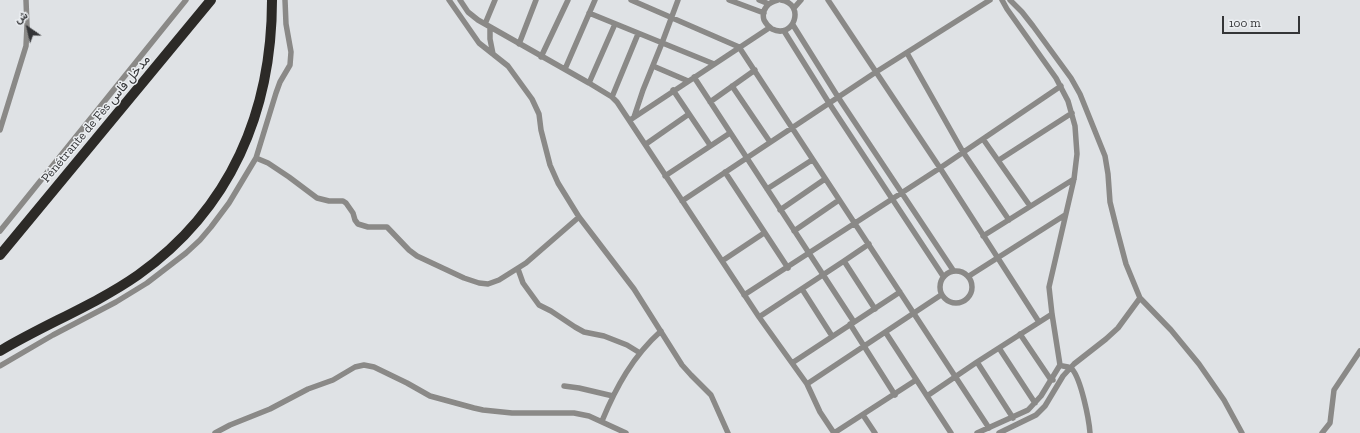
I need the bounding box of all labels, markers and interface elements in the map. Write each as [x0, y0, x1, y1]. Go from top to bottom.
north arrow [8, 8, 48, 48]
scale bar [1224, 8, 1302, 34]
text: ش [12, 9, 30, 27]
text: 100 m [1229, 16, 1261, 30]
street label: Pénétrante de Fès مدخل فاس [38, 52, 154, 186]

